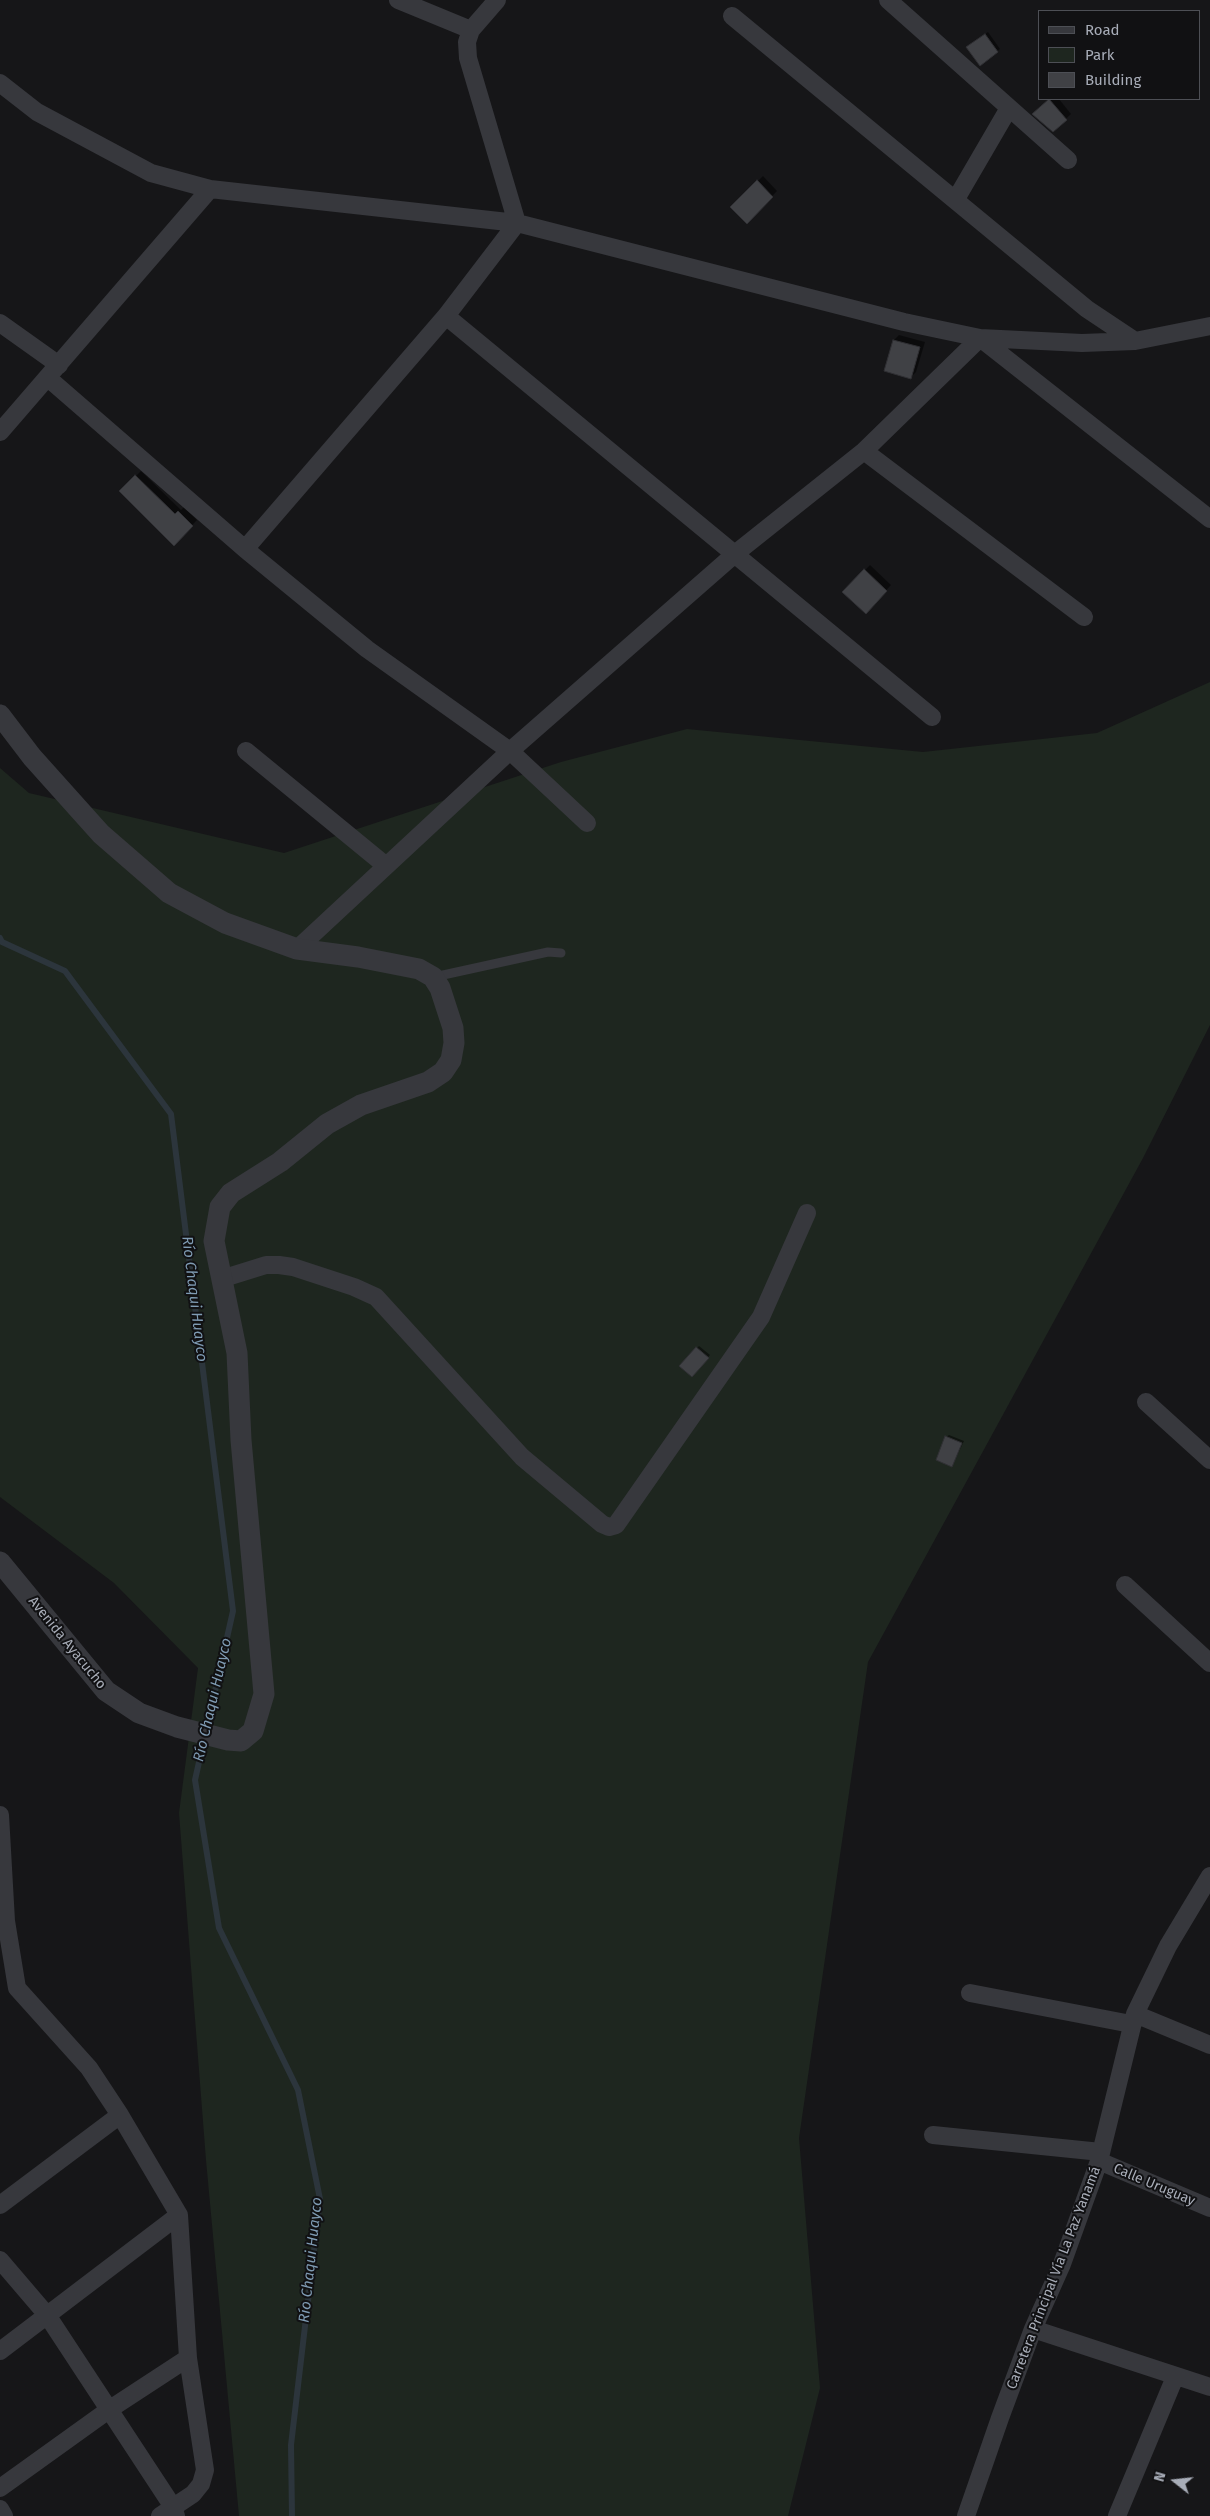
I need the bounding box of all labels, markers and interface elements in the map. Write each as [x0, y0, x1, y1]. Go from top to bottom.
legend [1038, 10, 1200, 100]
text: Road [1085, 21, 1120, 39]
text: Park [1085, 46, 1115, 64]
text: Building [1085, 71, 1141, 89]
water label: Río Chaqui Huayco [177, 1235, 211, 1363]
street label: Avenida Ayacucho [24, 1593, 110, 1693]
water label: Río Chaqui Huayco [190, 1636, 236, 1764]
street label: Calle Uruguay [1111, 2160, 1197, 2210]
street label: Carretera Principal Vía La Paz Yanamá [1004, 2164, 1104, 2392]
water label: Río Chaqui Huayco [295, 2196, 327, 2324]
north arrow [1150, 2456, 1200, 2506]
text: N [1151, 2470, 1170, 2484]

